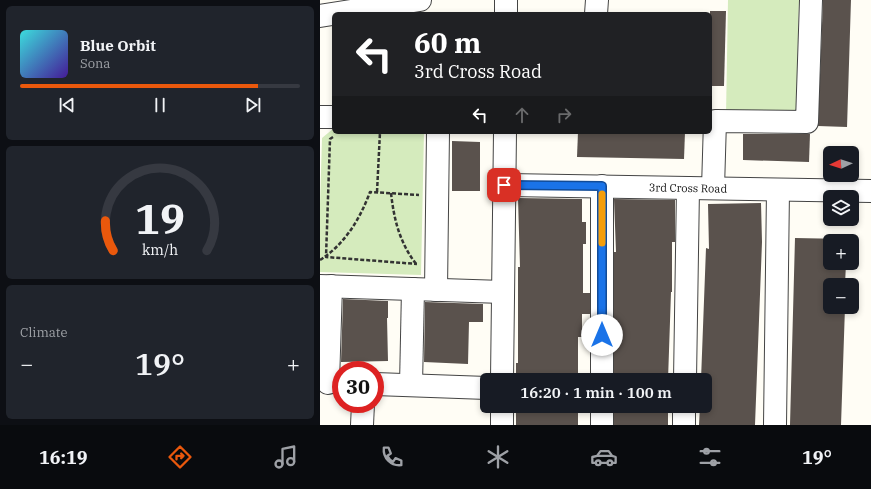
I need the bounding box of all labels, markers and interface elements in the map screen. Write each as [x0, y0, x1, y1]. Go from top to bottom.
text: 60 m [414, 24, 481, 61]
icon: left [348, 28, 400, 80]
text: Blue Orbit [80, 36, 156, 55]
text: Sona [80, 55, 110, 72]
text: 3rd Cross Road [414, 60, 542, 83]
icon: previous [56, 94, 78, 116]
icon: pause [149, 94, 171, 116]
icon: next [242, 94, 264, 116]
icon: left [469, 104, 491, 126]
icon: ahead [511, 104, 533, 126]
icon: right [553, 104, 575, 126]
north arrow [823, 146, 859, 182]
map controls [823, 146, 859, 314]
pin [487, 168, 521, 202]
icon: arrive [493, 174, 515, 196]
street label: 3rd Cross Road [649, 180, 728, 196]
text: 19 [135, 190, 185, 244]
button: layers [823, 190, 859, 226]
button: + [823, 234, 859, 270]
text: km/h [142, 239, 178, 258]
button: − [823, 278, 859, 314]
position arrow [581, 314, 623, 356]
text: Climate [20, 324, 67, 341]
text: 19° [135, 344, 185, 383]
text: − [20, 349, 33, 378]
text: + [287, 349, 300, 378]
speed limit sign: 30 [332, 361, 384, 413]
text: 16:20 · 1 min · 100 m [520, 383, 672, 402]
icon: directions [166, 443, 194, 471]
icon: music [272, 443, 300, 471]
icon: phone [378, 443, 406, 471]
icon: climate [484, 443, 512, 471]
icon: car [590, 443, 618, 471]
icon: filters [696, 443, 724, 471]
text: 16:19 [39, 446, 88, 469]
text: 19° [802, 446, 832, 469]

